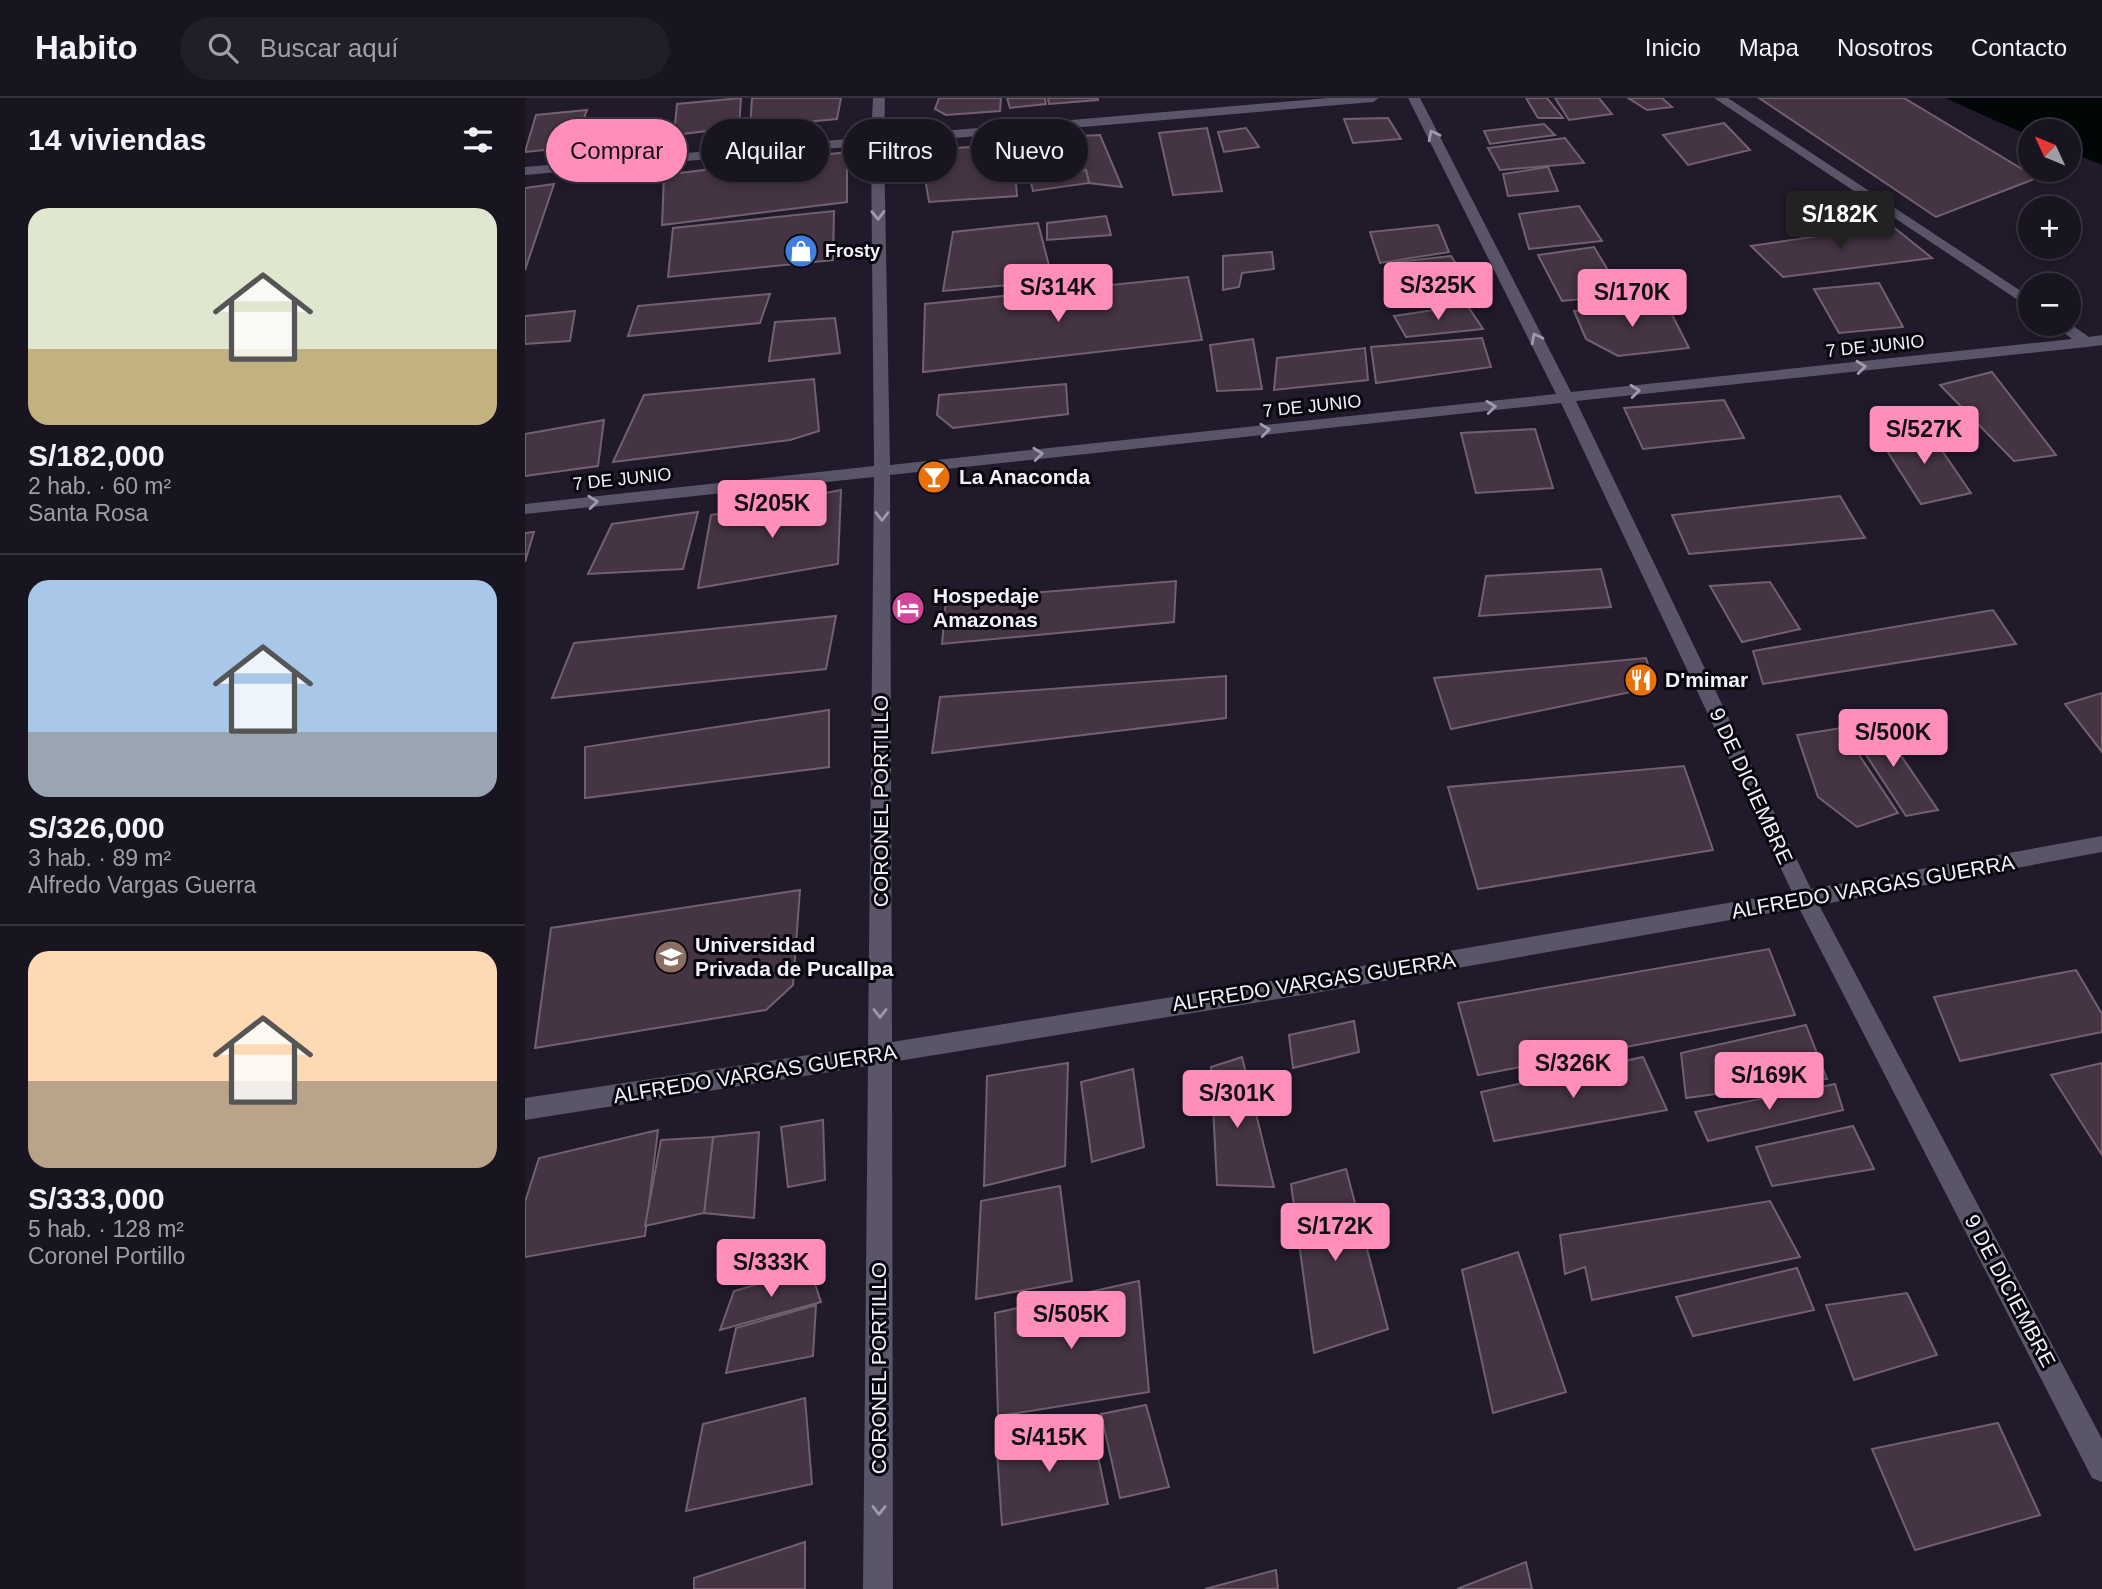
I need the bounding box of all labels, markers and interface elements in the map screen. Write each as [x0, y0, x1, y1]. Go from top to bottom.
search box [180, 17, 670, 80]
text: Habito [35, 29, 138, 66]
icon: search [204, 29, 242, 67]
text: Buscar aquí [260, 33, 398, 63]
text: Inicio [1645, 34, 1701, 61]
text: Mapa [1739, 34, 1799, 61]
text: Nosotros [1837, 34, 1933, 61]
text: Contacto [1971, 34, 2067, 61]
chip: Comprar [546, 119, 687, 182]
chip: Alquilar [701, 119, 829, 182]
chip: Filtros [843, 119, 957, 182]
chip: Nuevo [971, 119, 1088, 182]
north arrow [2018, 119, 2081, 182]
map controls [2018, 119, 2081, 336]
icon: filters [459, 121, 497, 159]
text: 14 viviendas [28, 123, 206, 156]
one-way arrow [1427, 130, 1441, 142]
pin: S/182K [1783, 192, 1897, 251]
button: + [2018, 196, 2081, 259]
text: S/182K [1802, 201, 1878, 227]
one-way arrow [870, 210, 886, 221]
shop icon: Frosty [782, 232, 820, 270]
place label: Frosty [825, 241, 880, 261]
icon: home [200, 254, 326, 380]
pin: S/325K [1381, 262, 1495, 322]
pin: S/314K [1001, 264, 1115, 324]
pin: S/170K [1575, 270, 1689, 329]
text: S/325K [1400, 272, 1476, 298]
button: − [2018, 273, 2081, 336]
text: S/314K [1020, 274, 1096, 300]
text: S/170K [1594, 279, 1670, 305]
street label: 7 DE JUNIO [1825, 331, 1925, 361]
one-way arrow [1530, 333, 1544, 345]
one-way arrow [1855, 359, 1867, 374]
one-way arrow [1629, 384, 1641, 399]
street label: 7 DE JUNIO [1262, 391, 1362, 421]
one-way arrow [1485, 399, 1497, 414]
pin: S/527K [1867, 406, 1981, 466]
text: S/527K [1886, 416, 1962, 442]
one-way arrow [1259, 423, 1270, 438]
text: S/182,000 [28, 439, 165, 472]
one-way arrow [1033, 447, 1044, 462]
bar icon: La Anaconda [915, 458, 953, 496]
street label: 7 DE JUNIO [572, 464, 672, 494]
place label: La Anaconda [959, 465, 1090, 488]
text: 2 hab. · 60 m² [28, 473, 171, 499]
pin: S/205K [715, 480, 829, 540]
text: S/205K [734, 490, 810, 516]
one-way arrow [588, 495, 599, 510]
text: Santa Rosa [28, 500, 148, 526]
one-way arrow [874, 511, 890, 522]
place label: Hospedaje Amazonas [933, 584, 1039, 631]
hotel icon: Hospedaje Amazonas [889, 589, 927, 627]
icon: home [200, 626, 326, 752]
restaurant icon: D'mimar [1622, 661, 1660, 699]
place label: D'mimar [1665, 668, 1748, 691]
street label: CORONEL PORTILLO [869, 695, 892, 907]
street label: 9 DE DICIEMBRE [1705, 704, 1798, 867]
pin: S/500K [1836, 710, 1950, 769]
text: S/500K [1855, 719, 1931, 745]
text: S/326,000 [28, 811, 165, 844]
text: 3 hab. · 89 m² [28, 845, 171, 871]
street label: ALFREDO VARGAS GUERRA [1730, 850, 2016, 923]
text: Alfredo Vargas Guerra [28, 872, 256, 898]
place label: Universidad Privada de Pucallpa [695, 933, 894, 980]
school or university icon: Universidad Privada de Pucallpa [652, 938, 690, 976]
street label: ALFREDO VARGAS GUERRA [1171, 948, 1457, 1015]
icon: home [200, 997, 326, 1123]
one-way arrow [872, 1008, 888, 1019]
street label: ALFREDO VARGAS GUERRA [612, 1040, 898, 1107]
pin: S/326K [1516, 1040, 1630, 1100]
text: S/326K [1535, 1050, 1611, 1076]
pin: S/169K [1712, 1052, 1826, 1112]
text: S/169K [1731, 1062, 1807, 1088]
pin: S/301K [1180, 1070, 1294, 1130]
text: S/301K [1199, 1080, 1275, 1106]
text: S/333,000 [28, 1182, 165, 1215]
pin: S/172K [1278, 1204, 1392, 1263]
street label: 9 DE DICIEMBRE [1961, 1211, 2060, 1371]
text: S/172K [1297, 1213, 1373, 1239]
text: 5 hab. · 128 m² [28, 1216, 184, 1242]
pin: S/333K [714, 1240, 828, 1299]
text: Coronel Portillo [28, 1243, 185, 1269]
text: S/333K [733, 1249, 809, 1275]
street label: CORONEL PORTILLO [867, 1262, 890, 1474]
pin: S/505K [1014, 1292, 1128, 1351]
text: S/505K [1033, 1301, 1109, 1327]
pin: S/415K [992, 1414, 1106, 1474]
text: S/415K [1011, 1424, 1087, 1450]
one-way arrow [871, 1505, 887, 1516]

